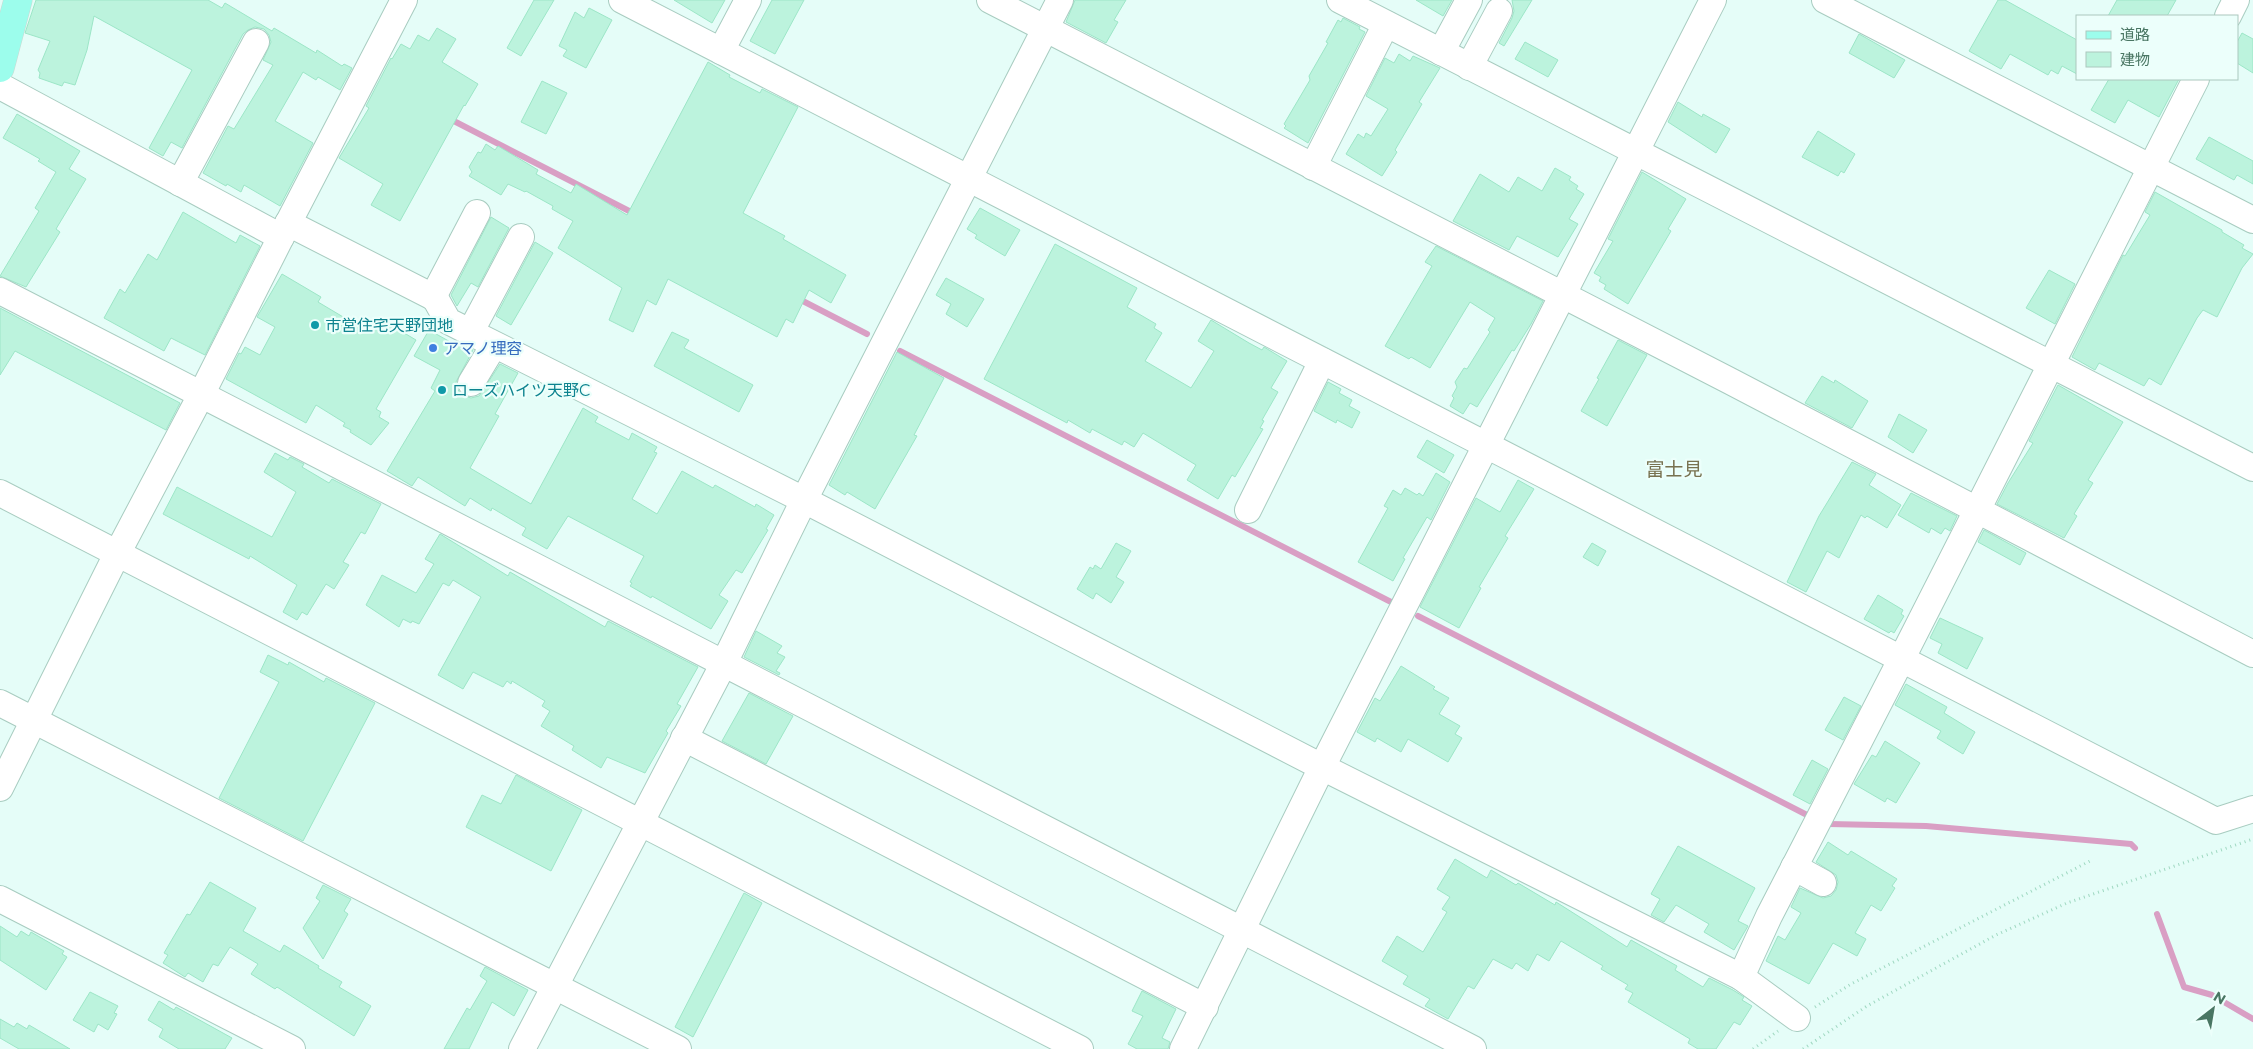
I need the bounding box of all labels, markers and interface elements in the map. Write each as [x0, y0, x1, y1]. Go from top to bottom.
legend [2076, 15, 2238, 80]
text: 道路 [2120, 25, 2150, 44]
text: 建物 [2120, 50, 2150, 69]
place label: 市営住宅天野団地 [325, 316, 453, 335]
marker: 市営住宅天野団地 [309, 319, 321, 331]
place label: アマノ理容 [443, 339, 523, 358]
marker: アマノ理容 [427, 342, 439, 354]
place label: ローズハイツ天野C [452, 381, 590, 400]
marker: ローズハイツ天野C [436, 384, 448, 396]
district label: 富士見 [1645, 458, 1703, 481]
north arrow [2188, 984, 2238, 1034]
text: N [2210, 987, 2229, 1008]

